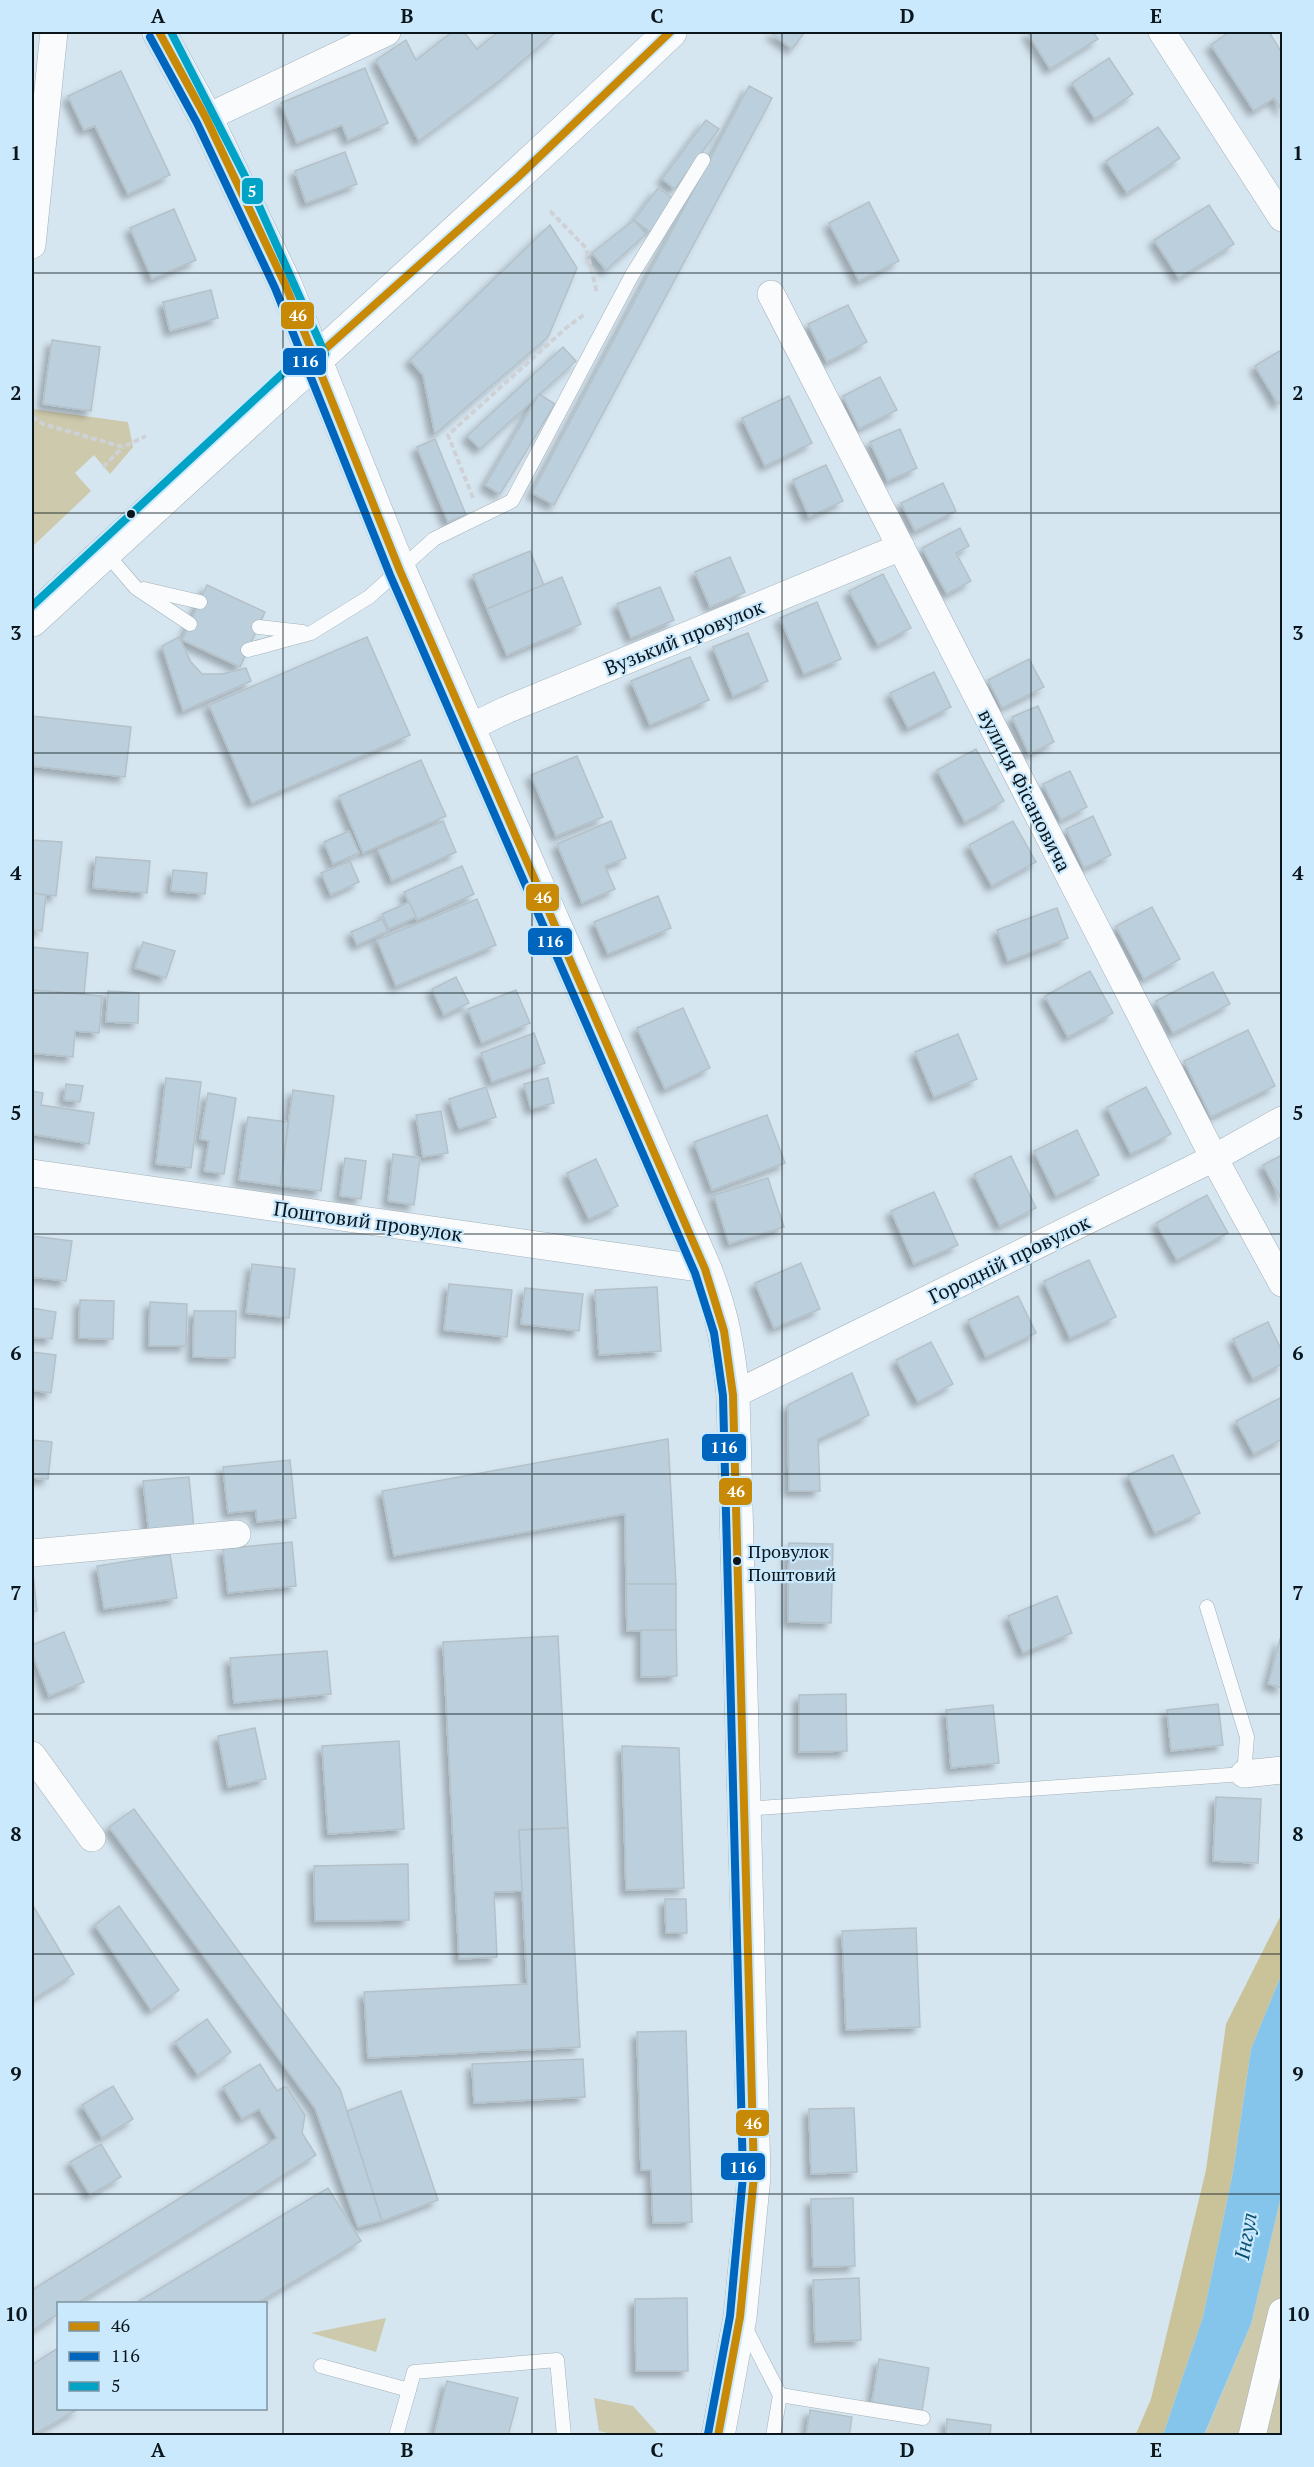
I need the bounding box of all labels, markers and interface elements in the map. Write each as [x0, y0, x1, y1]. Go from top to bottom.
text: A [151, 2, 166, 29]
text: B [401, 2, 414, 29]
text: C [650, 2, 664, 29]
text: D [900, 2, 914, 29]
text: E [1150, 2, 1162, 29]
text: 1 [10, 139, 22, 166]
text: 1 [1292, 139, 1304, 166]
line badge: 5 [241, 177, 264, 205]
text: 5 [247, 180, 257, 202]
line badge: 46 [280, 301, 315, 330]
text: 46 [289, 304, 307, 326]
line badge: 116 [282, 347, 327, 376]
text: 116 [291, 350, 319, 372]
text: 2 [10, 379, 22, 406]
text: 2 [1292, 379, 1304, 406]
unlabelled marker [125, 508, 137, 520]
street label: Вузький провулок [600, 593, 768, 681]
text: 3 [10, 619, 22, 646]
text: 3 [1292, 619, 1304, 646]
street label: вулиця Фісановича [972, 704, 1078, 876]
text: 4 [10, 859, 22, 886]
text: 4 [1292, 859, 1304, 886]
line badge: 46 [525, 883, 560, 912]
text: 46 [534, 886, 552, 908]
line badge: 116 [527, 927, 573, 956]
text: 116 [536, 930, 564, 952]
text: 5 [10, 1099, 22, 1126]
text: 5 [1292, 1099, 1304, 1126]
street label: Поштовий провулок [272, 1194, 464, 1248]
street label: Городній провулок [924, 1208, 1094, 1310]
text: 6 [10, 1339, 22, 1366]
text: 6 [1292, 1339, 1304, 1366]
line badge: 116 [701, 1433, 747, 1462]
text: 116 [710, 1436, 738, 1458]
line badge: 46 [718, 1477, 753, 1506]
text: 46 [727, 1480, 745, 1502]
place label: Провулок Поштовий [748, 1539, 836, 1586]
marker: Провулок Поштовий [731, 1555, 743, 1567]
text: 7 [10, 1579, 22, 1606]
text: 7 [1292, 1579, 1304, 1606]
text: 8 [10, 1820, 22, 1847]
text: 8 [1292, 1820, 1304, 1847]
text: 9 [10, 2060, 22, 2087]
text: 9 [1292, 2060, 1304, 2087]
line badge: 46 [735, 2109, 770, 2137]
text: 46 [744, 2112, 762, 2134]
line badge: 116 [720, 2152, 766, 2181]
text: 116 [729, 2156, 757, 2178]
water label: Інгул [1227, 2210, 1263, 2263]
text: 10 [5, 2300, 27, 2327]
text: 10 [1287, 2300, 1309, 2327]
legend [57, 2302, 267, 2410]
text: 46 [111, 2313, 131, 2337]
text: 116 [111, 2343, 140, 2367]
text: 5 [111, 2373, 121, 2397]
text: A [151, 2436, 166, 2463]
text: B [401, 2436, 414, 2463]
text: C [650, 2436, 664, 2463]
text: D [900, 2436, 914, 2463]
text: E [1150, 2436, 1162, 2463]

